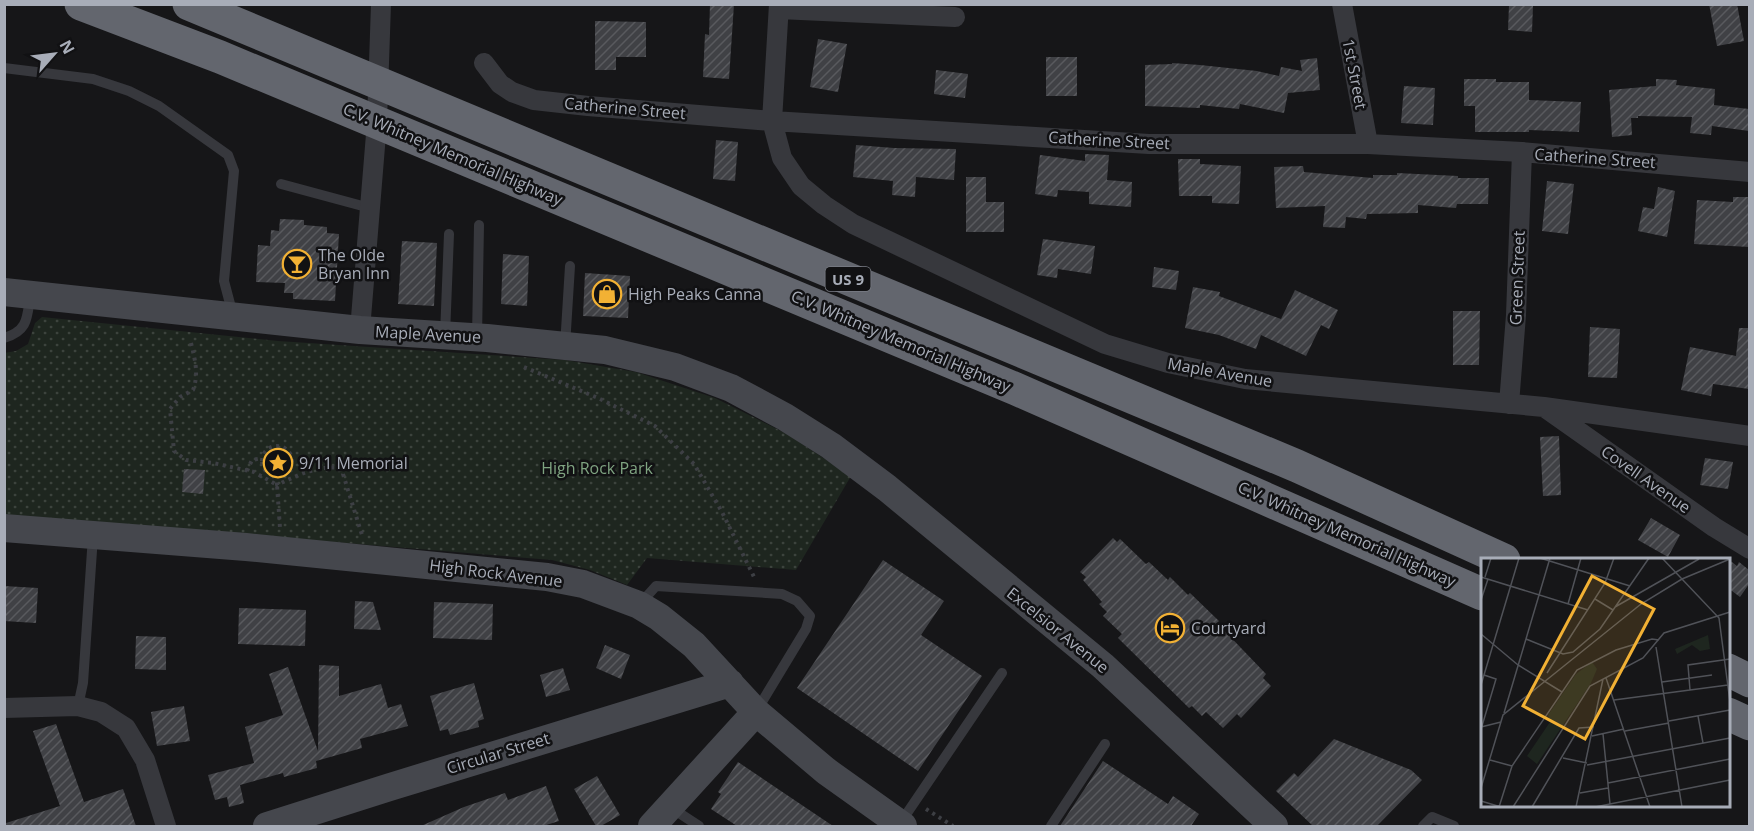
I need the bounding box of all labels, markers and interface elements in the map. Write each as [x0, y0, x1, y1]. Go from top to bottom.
north arrow [24, 24, 84, 84]
text: N [54, 36, 80, 58]
street label: 1st Street [1337, 37, 1373, 111]
street label: Catherine Street [563, 92, 687, 124]
street label: C.V. Whitney Memorial Highway [340, 98, 567, 211]
street label: Catherine Street [1048, 126, 1171, 154]
street label: Catherine Street [1534, 143, 1657, 173]
street label: Green Street [1504, 230, 1530, 326]
place label: The Olde Bryan Inn [318, 244, 390, 284]
bar icon: The Olde Bryan Inn [281, 248, 313, 280]
road number: US 9 [826, 267, 870, 291]
shop icon: High Peaks Canna [591, 278, 623, 310]
place label: High Peaks Canna [628, 283, 762, 305]
street label: C.V. Whitney Memorial Highway [788, 285, 1015, 398]
street label: Maple Avenue [375, 320, 481, 348]
street label: Maple Avenue [1166, 352, 1274, 392]
street label: Covell Avenue [1597, 440, 1695, 518]
place icon: 9/11 Memorial [262, 447, 294, 479]
place label: 9/11 Memorial [299, 452, 408, 474]
park label: High Rock Park [541, 457, 653, 479]
street label: C.V. Whitney Memorial Highway [1234, 476, 1460, 593]
street label: High Rock Avenue [428, 554, 564, 592]
inset map [1481, 558, 1730, 807]
street label: Excelsior Avenue [1002, 582, 1114, 678]
hotel icon: Courtyard [1154, 612, 1186, 644]
place label: Courtyard [1191, 617, 1266, 639]
street label: Circular Street [444, 727, 552, 779]

